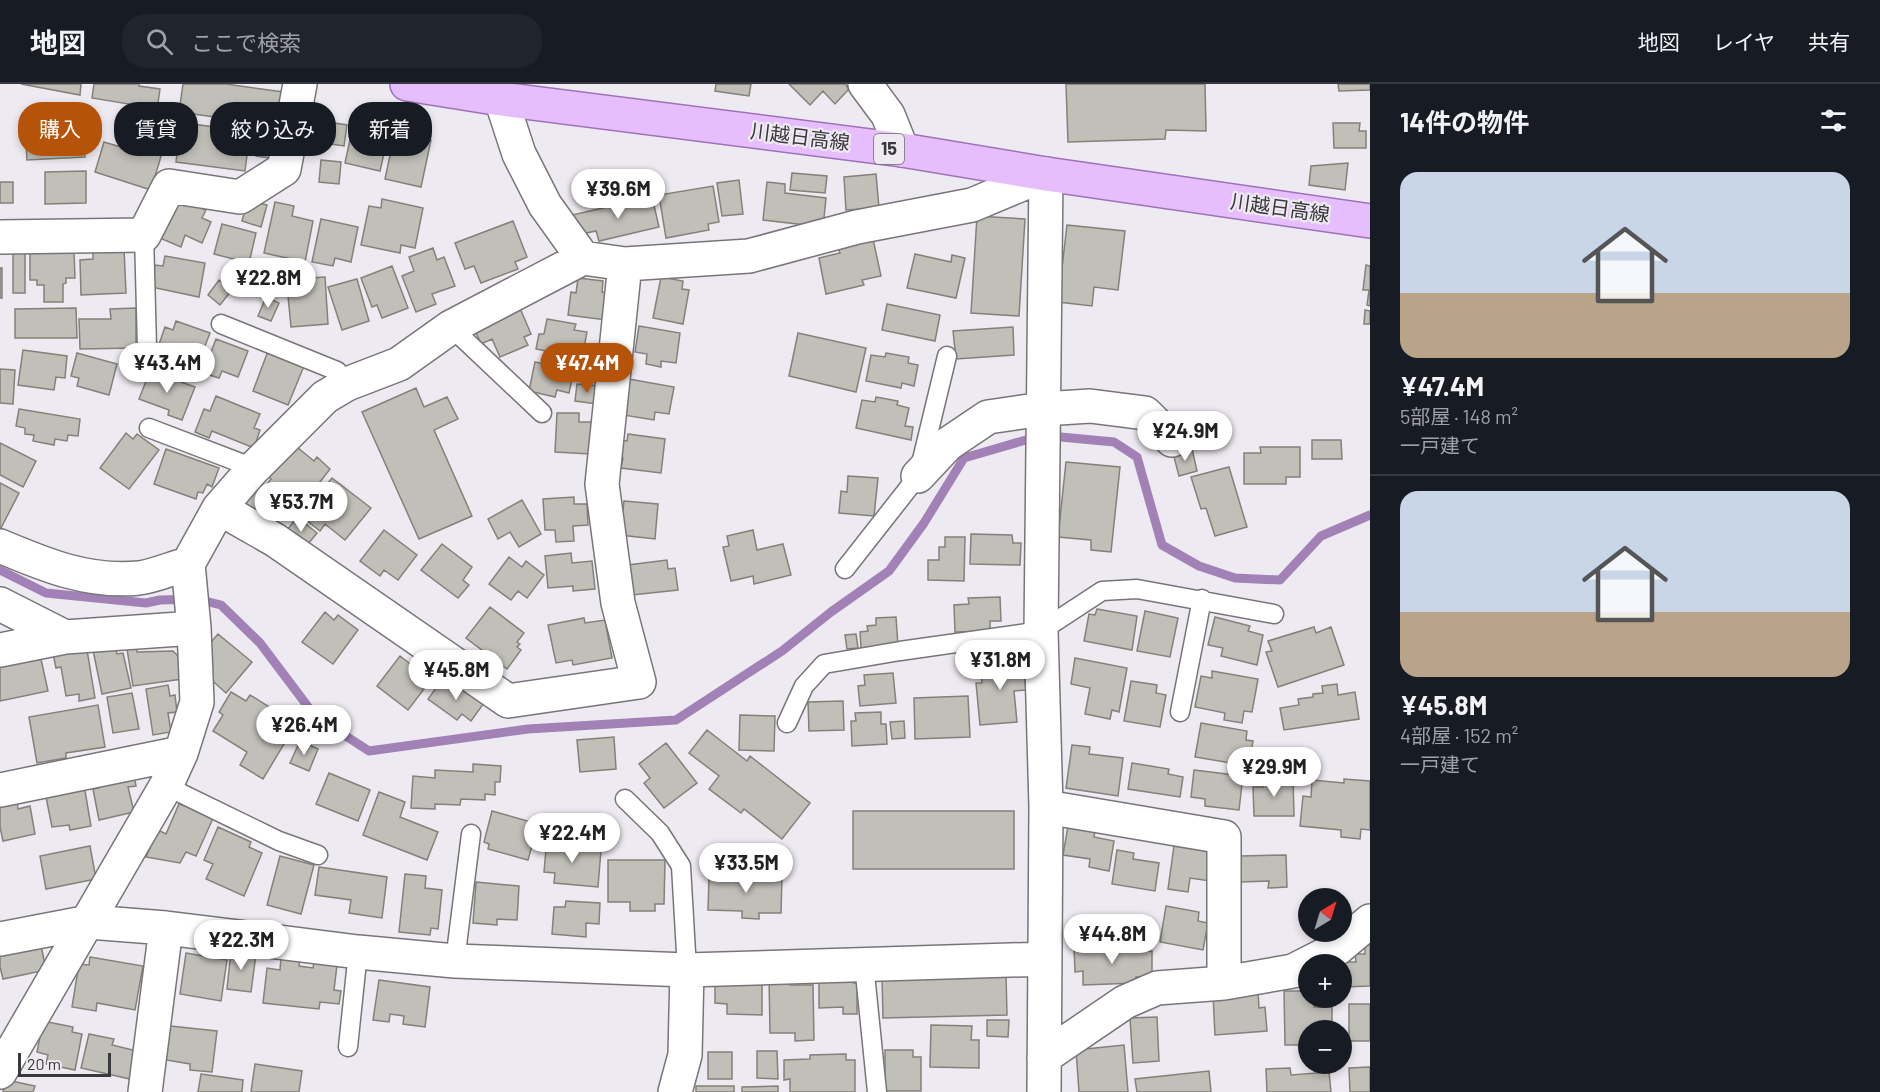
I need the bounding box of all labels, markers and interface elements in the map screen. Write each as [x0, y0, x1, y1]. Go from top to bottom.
search box [122, 14, 542, 68]
text: 地図 [30, 25, 86, 59]
icon: search [143, 25, 176, 58]
text: ここで検索 [191, 29, 301, 55]
text: 地図 [1638, 29, 1680, 54]
text: レイヤ [1713, 29, 1775, 54]
text: 共有 [1808, 29, 1850, 54]
chip: 購入 [18, 102, 102, 156]
chip: 賃貸 [114, 102, 198, 156]
chip: 絞り込み [210, 102, 336, 156]
chip: 新着 [348, 102, 432, 156]
icon: filters [1817, 104, 1850, 137]
text: 14件の物件 [1400, 106, 1529, 137]
street label: 川越日高線 [749, 118, 851, 154]
road number: 15 [874, 134, 904, 164]
pin: ¥39.6M [569, 169, 667, 220]
text: ¥39.6M [585, 176, 651, 200]
street label: 川越日高線 [1229, 188, 1331, 226]
icon: home [1571, 211, 1679, 319]
pin: ¥22.8M [219, 258, 317, 309]
text: ¥22.8M [235, 265, 301, 289]
pin: ¥43.4M [118, 343, 216, 394]
pin: ¥47.4M [538, 343, 636, 394]
text: ¥43.4M [133, 350, 201, 374]
text: ¥47.4M [555, 350, 619, 374]
text: ¥47.4M [1400, 370, 1484, 401]
text: 5部屋 · 148 m² [1400, 404, 1518, 428]
pin: ¥24.9M [1136, 411, 1234, 462]
text: ¥24.9M [1151, 418, 1219, 442]
text: 一戸建て [1400, 433, 1480, 457]
pin: ¥53.7M [252, 482, 350, 533]
text: ¥53.7M [269, 489, 333, 513]
icon: home [1571, 530, 1679, 638]
pin: ¥31.8M [951, 640, 1049, 691]
text: ¥31.8M [969, 647, 1031, 671]
pin: ¥45.8M [407, 650, 505, 701]
text: ¥45.8M [422, 657, 490, 681]
text: ¥45.8M [1400, 689, 1487, 720]
pin: ¥26.4M [255, 705, 353, 756]
text: ¥26.4M [270, 712, 338, 736]
text: 4部屋 · 152 m² [1400, 723, 1518, 747]
pin: ¥29.9M [1225, 747, 1323, 798]
text: 一戸建て [1400, 752, 1480, 776]
text: ¥29.9M [1241, 754, 1307, 778]
pin: ¥22.4M [523, 813, 621, 864]
text: ¥22.4M [538, 820, 606, 844]
pin: ¥33.5M [697, 843, 795, 894]
text: ¥33.5M [713, 850, 779, 874]
north arrow [1298, 888, 1352, 942]
map controls [1298, 888, 1352, 1074]
pin: ¥44.8M [1063, 914, 1161, 965]
pin: ¥22.3M [192, 920, 290, 971]
text: ¥44.8M [1078, 921, 1146, 945]
text: ¥22.3M [208, 927, 274, 951]
button: + [1298, 954, 1352, 1008]
button: − [1298, 1020, 1352, 1074]
scale bar [18, 1050, 111, 1078]
text: 20 m [27, 1054, 61, 1073]

